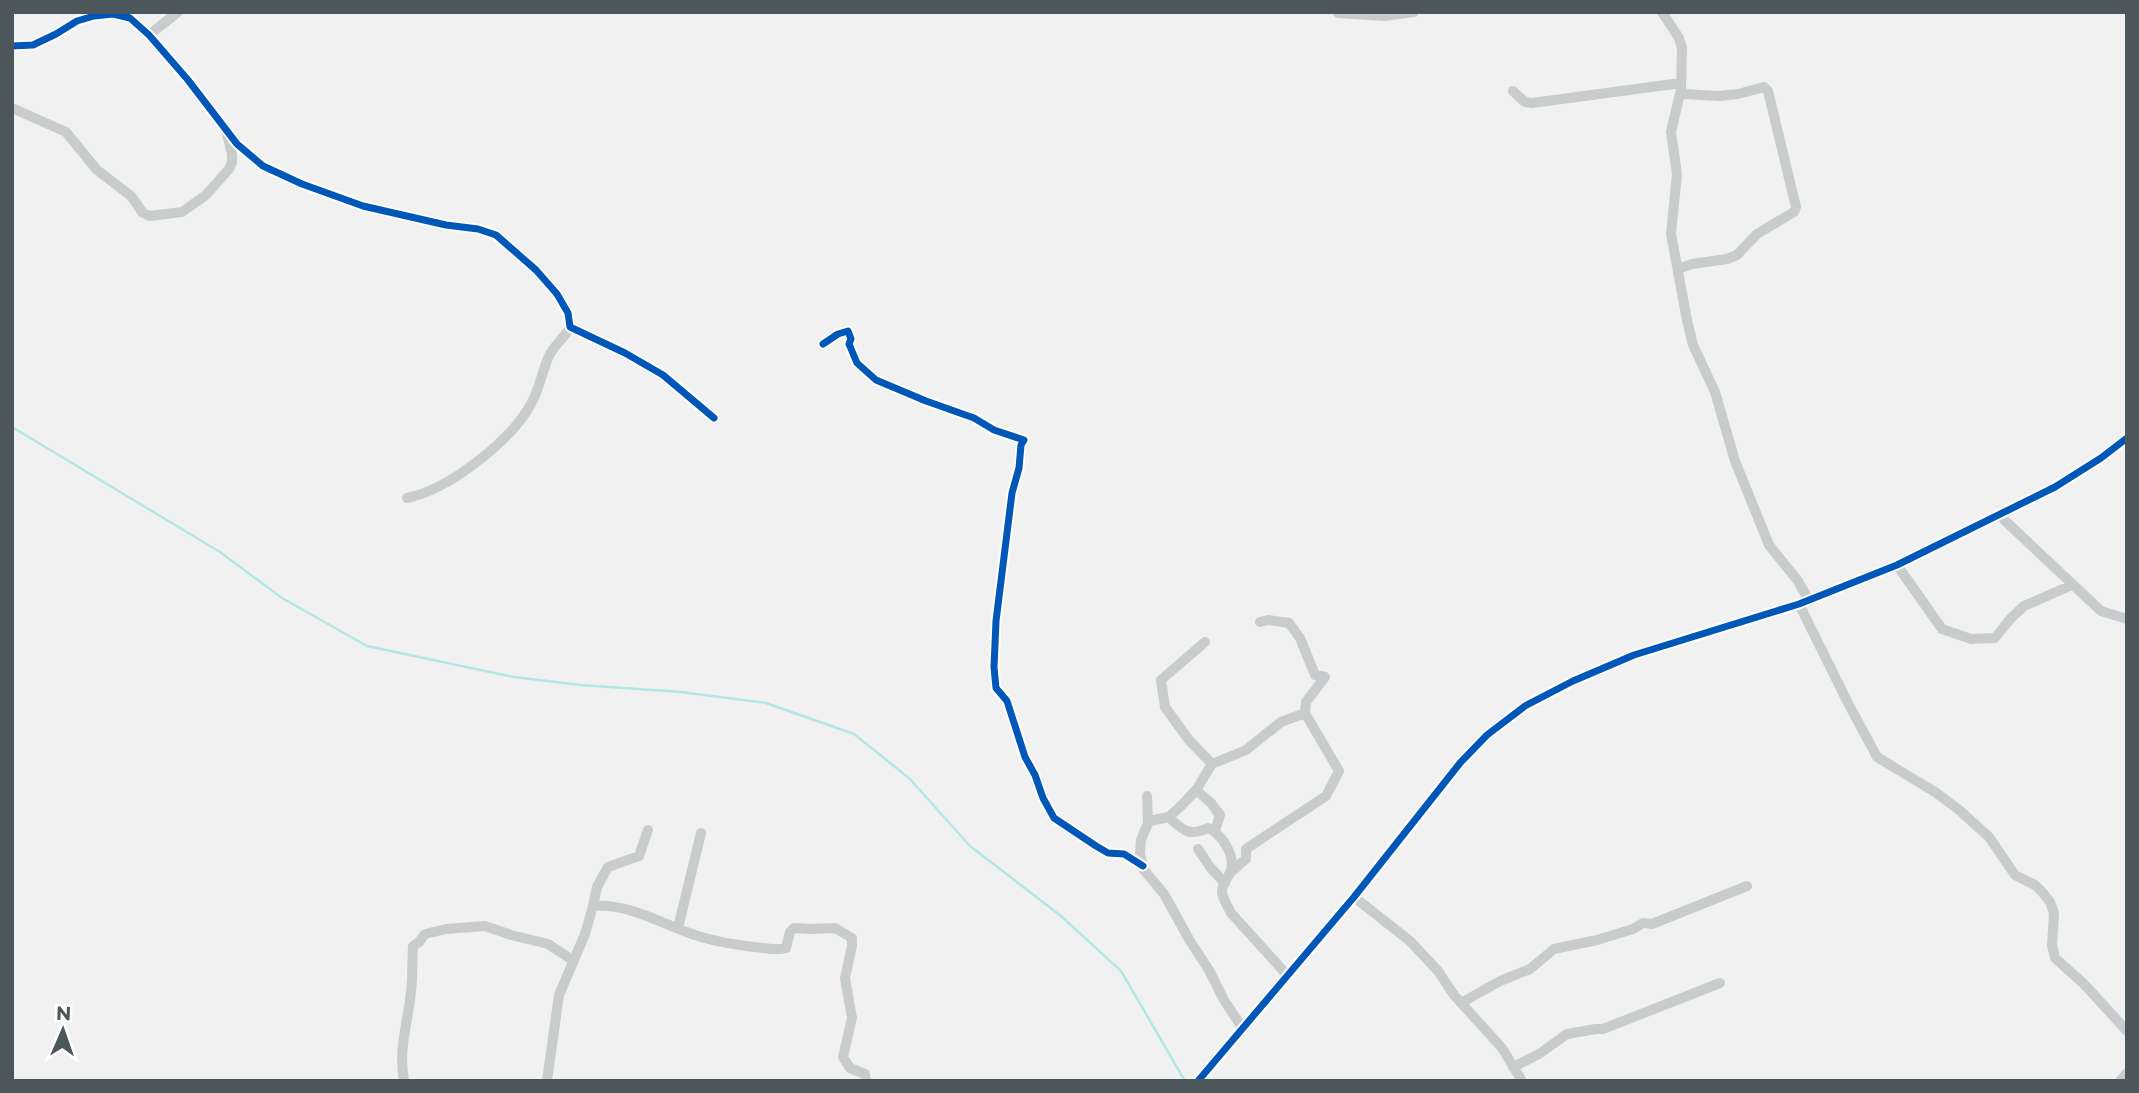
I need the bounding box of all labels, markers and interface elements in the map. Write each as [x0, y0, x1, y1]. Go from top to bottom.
north arrow [28, 995, 98, 1065]
text: N [55, 1002, 72, 1025]

